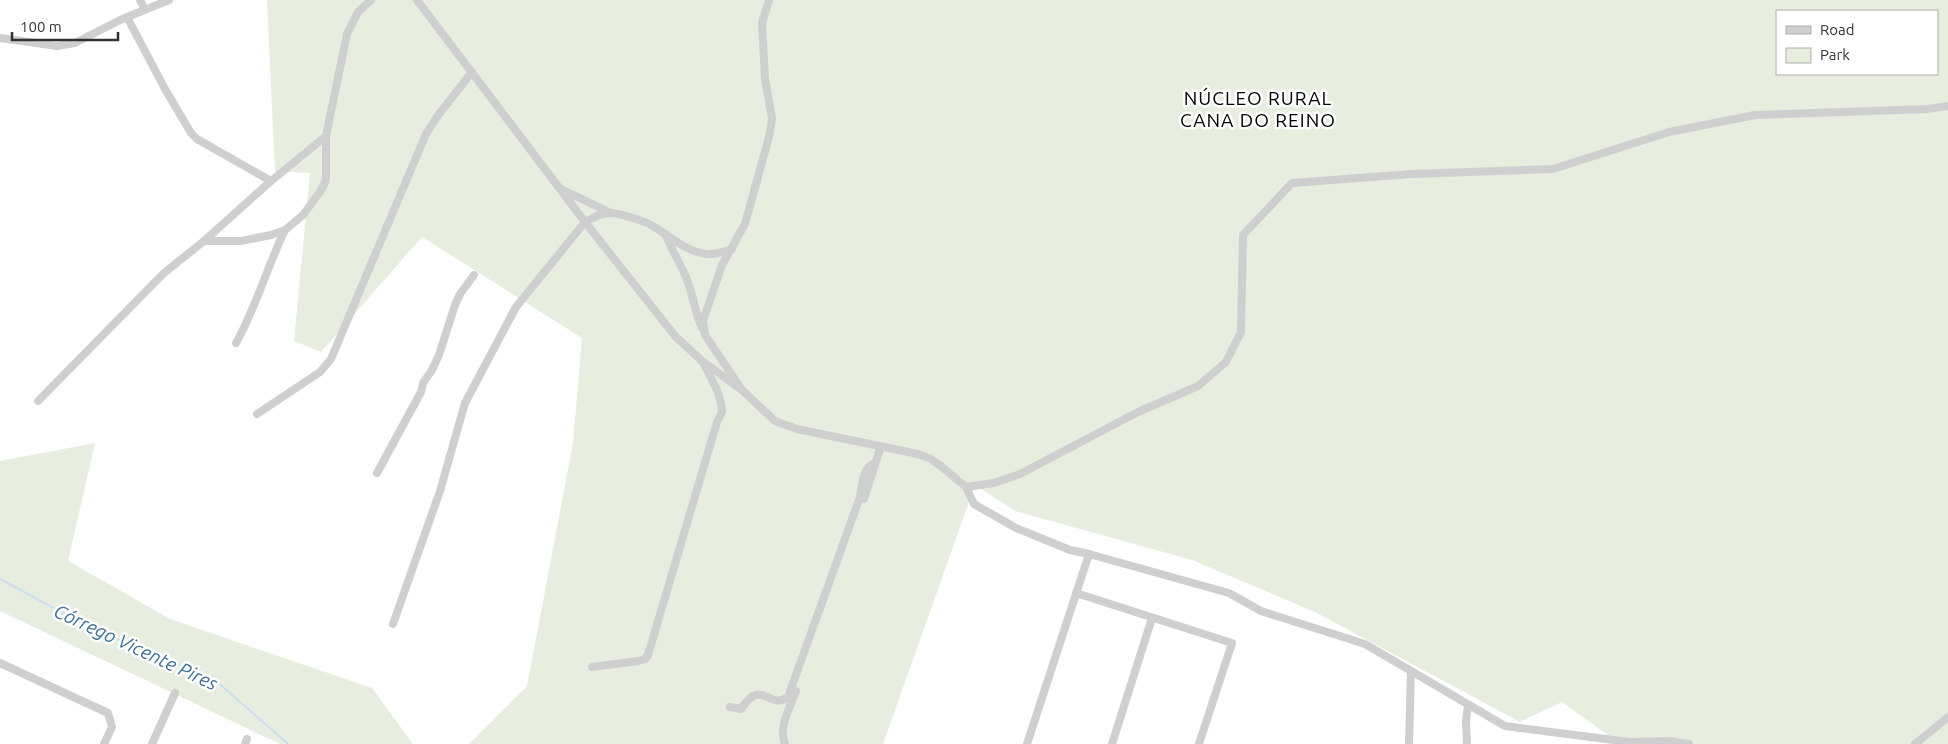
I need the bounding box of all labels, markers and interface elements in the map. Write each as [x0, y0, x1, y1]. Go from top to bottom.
scale bar [12, 10, 119, 42]
legend [1776, 10, 1938, 75]
text: 100 m [20, 18, 62, 35]
text: Road [1820, 21, 1855, 38]
text: Park [1820, 46, 1850, 63]
district label: NÚCLEO RURAL CANA DO REINO [1180, 87, 1336, 131]
water label: Córrego Vicente Pires [51, 599, 221, 695]

